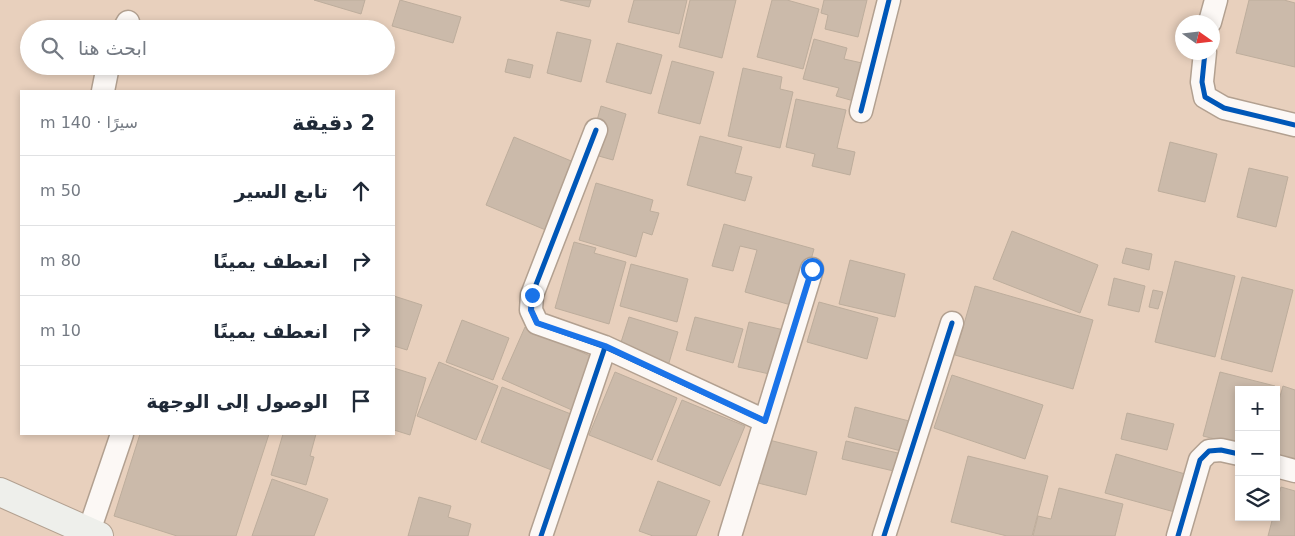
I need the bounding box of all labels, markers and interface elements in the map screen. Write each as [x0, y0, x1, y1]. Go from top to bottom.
north arrow [1175, 15, 1220, 60]
search box [20, 20, 395, 75]
icon: search [38, 34, 66, 62]
text: ابحث هنا [78, 37, 147, 59]
text: 2 دقيقة [292, 111, 375, 135]
text: سيرًا · 140 m [40, 113, 138, 132]
icon: ahead [347, 177, 375, 205]
text: تابع السير [234, 180, 328, 202]
text: 50 m [40, 181, 81, 200]
icon: right [347, 247, 375, 275]
text: انعطف يمينًا [213, 250, 328, 272]
text: 80 m [40, 251, 81, 270]
route start [801, 258, 824, 281]
route end [521, 284, 544, 307]
icon: right [347, 317, 375, 345]
text: انعطف يمينًا [213, 320, 328, 342]
text: 10 m [40, 321, 81, 340]
map controls [1235, 386, 1280, 521]
button: + [1235, 386, 1280, 431]
icon: arrive [347, 387, 375, 415]
text: الوصول إلى الوجهة [146, 390, 328, 412]
button: − [1235, 431, 1280, 476]
button: layers [1235, 476, 1280, 521]

